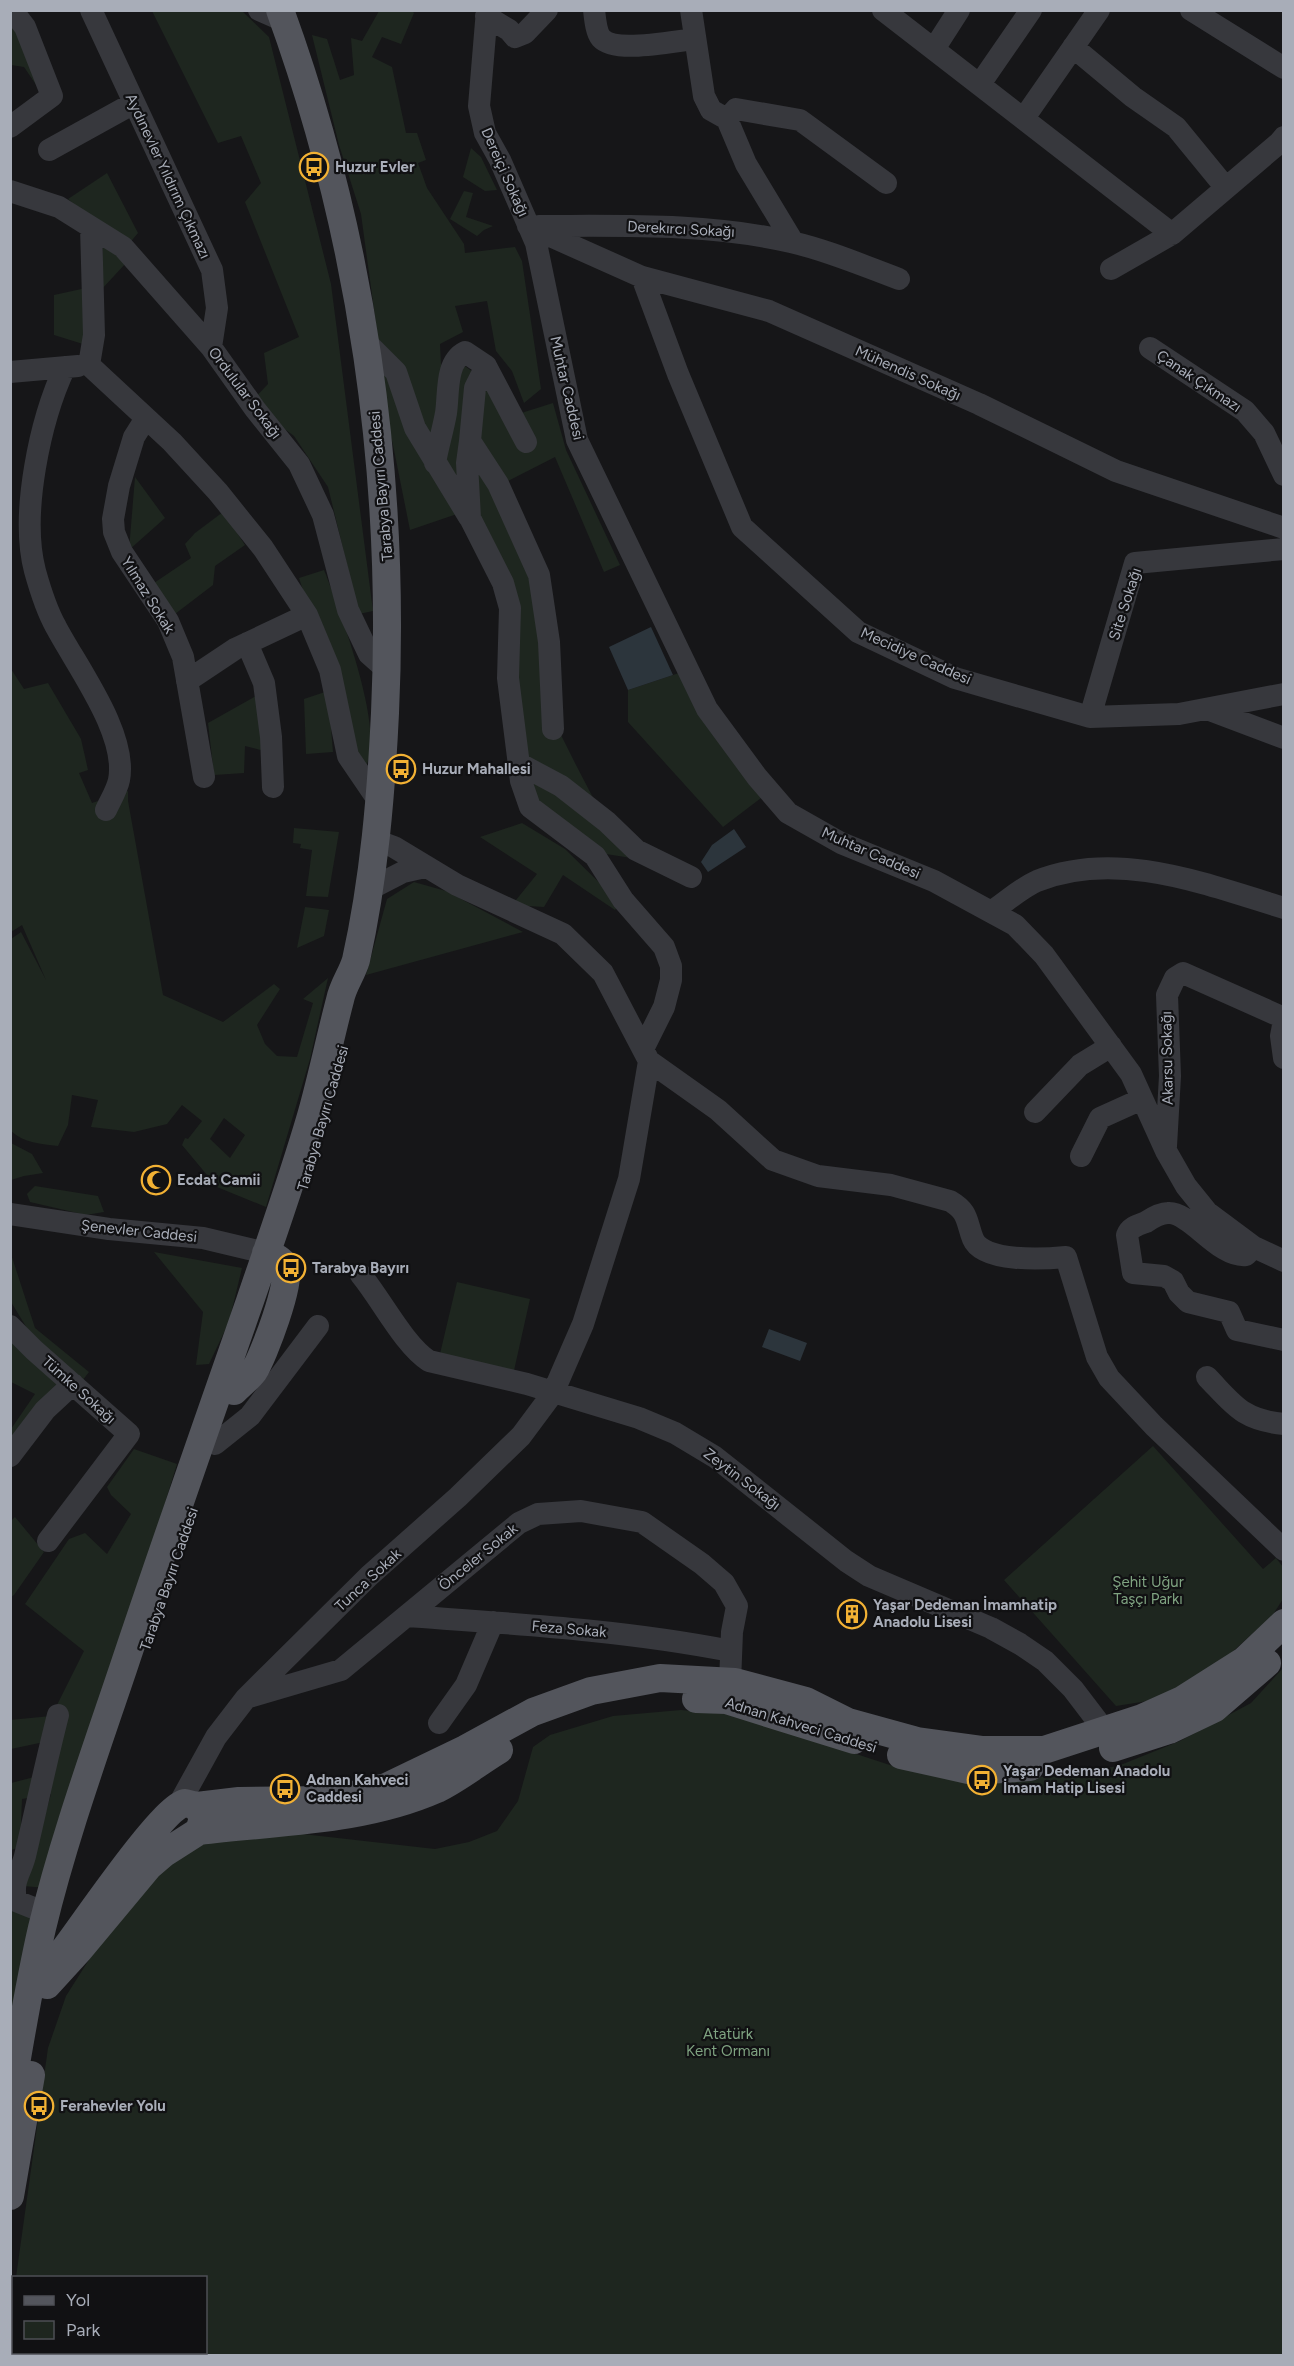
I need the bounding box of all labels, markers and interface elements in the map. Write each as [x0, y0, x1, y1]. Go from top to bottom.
street label: Aydınevler Yıldırım Çıkmazı [122, 90, 214, 262]
street label: Dereiçi Sokağı [477, 125, 533, 219]
bus stop icon: Huzur Evler [298, 151, 330, 183]
place label: Huzur Evler [335, 158, 415, 176]
street label: Derekırcı Sokağı [627, 217, 735, 241]
street label: Muhtar Caddesi [546, 334, 588, 442]
street label: Mühendis Sokağı [852, 342, 964, 404]
street label: Ordulular Sokağı [205, 344, 285, 442]
street label: Çanak Çıkmazı [1153, 346, 1245, 416]
street label: Tarabya Bayırı Caddesi [365, 410, 397, 562]
street label: Yılmaz Sokak [117, 553, 179, 637]
street label: Site Sokağı [1105, 565, 1145, 643]
street label: Mecidiye Caddesi [858, 624, 974, 688]
bus stop icon: Huzur Mahallesi [385, 753, 417, 785]
place label: Huzur Mahallesi [422, 760, 531, 778]
street label: Muhtar Caddesi [819, 823, 923, 883]
street label: Akarsu Sokağı [1157, 1011, 1177, 1105]
street label: Tarabya Bayırı Caddesi [294, 1043, 352, 1193]
mosque icon: Ecdat Camii [140, 1164, 172, 1196]
place label: Ecdat Camii [177, 1171, 260, 1189]
street label: Şenevler Caddesi [80, 1216, 198, 1246]
bus stop icon: Tarabya Bayırı [275, 1252, 307, 1284]
place label: Tarabya Bayırı [312, 1259, 409, 1277]
street label: Tümke Sokağı [39, 1352, 119, 1428]
street label: Zeytin Sokağı [700, 1444, 784, 1514]
street label: Tarabya Bayırı Caddesi [136, 1505, 202, 1653]
street label: Önceler Sokak [435, 1519, 522, 1594]
street label: Tunca Sokak [331, 1544, 405, 1615]
park label: Şehit Uğur Taşçı Parkı [1112, 1573, 1184, 1608]
place label: Yaşar Dedeman İmamhatip Anadolu Lisesi [873, 1595, 1057, 1631]
building icon: Yaşar Dedeman İmamhatip Anadolu Lisesi [836, 1598, 868, 1630]
street label: Feza Sokak [531, 1617, 608, 1641]
street label: Adnan Kahveci Caddesi [723, 1693, 879, 1757]
place label: Yaşar Dedeman Anadolu İmam Hatip Lisesi [1003, 1762, 1170, 1797]
bus stop icon: Yaşar Dedeman Anadolu İmam Hatip Lisesi [966, 1764, 998, 1796]
place label: Adnan Kahveci Caddesi [306, 1771, 409, 1806]
bus stop icon: Adnan Kahveci Caddesi [269, 1773, 301, 1805]
park label: Atatürk Kent Ormanı [686, 2025, 770, 2060]
bus stop icon: Ferahevler Yolu [23, 2090, 55, 2122]
place label: Ferahevler Yolu [60, 2097, 166, 2115]
legend [12, 2276, 207, 2354]
text: Yol [66, 2289, 90, 2311]
text: Park [66, 2319, 101, 2341]

